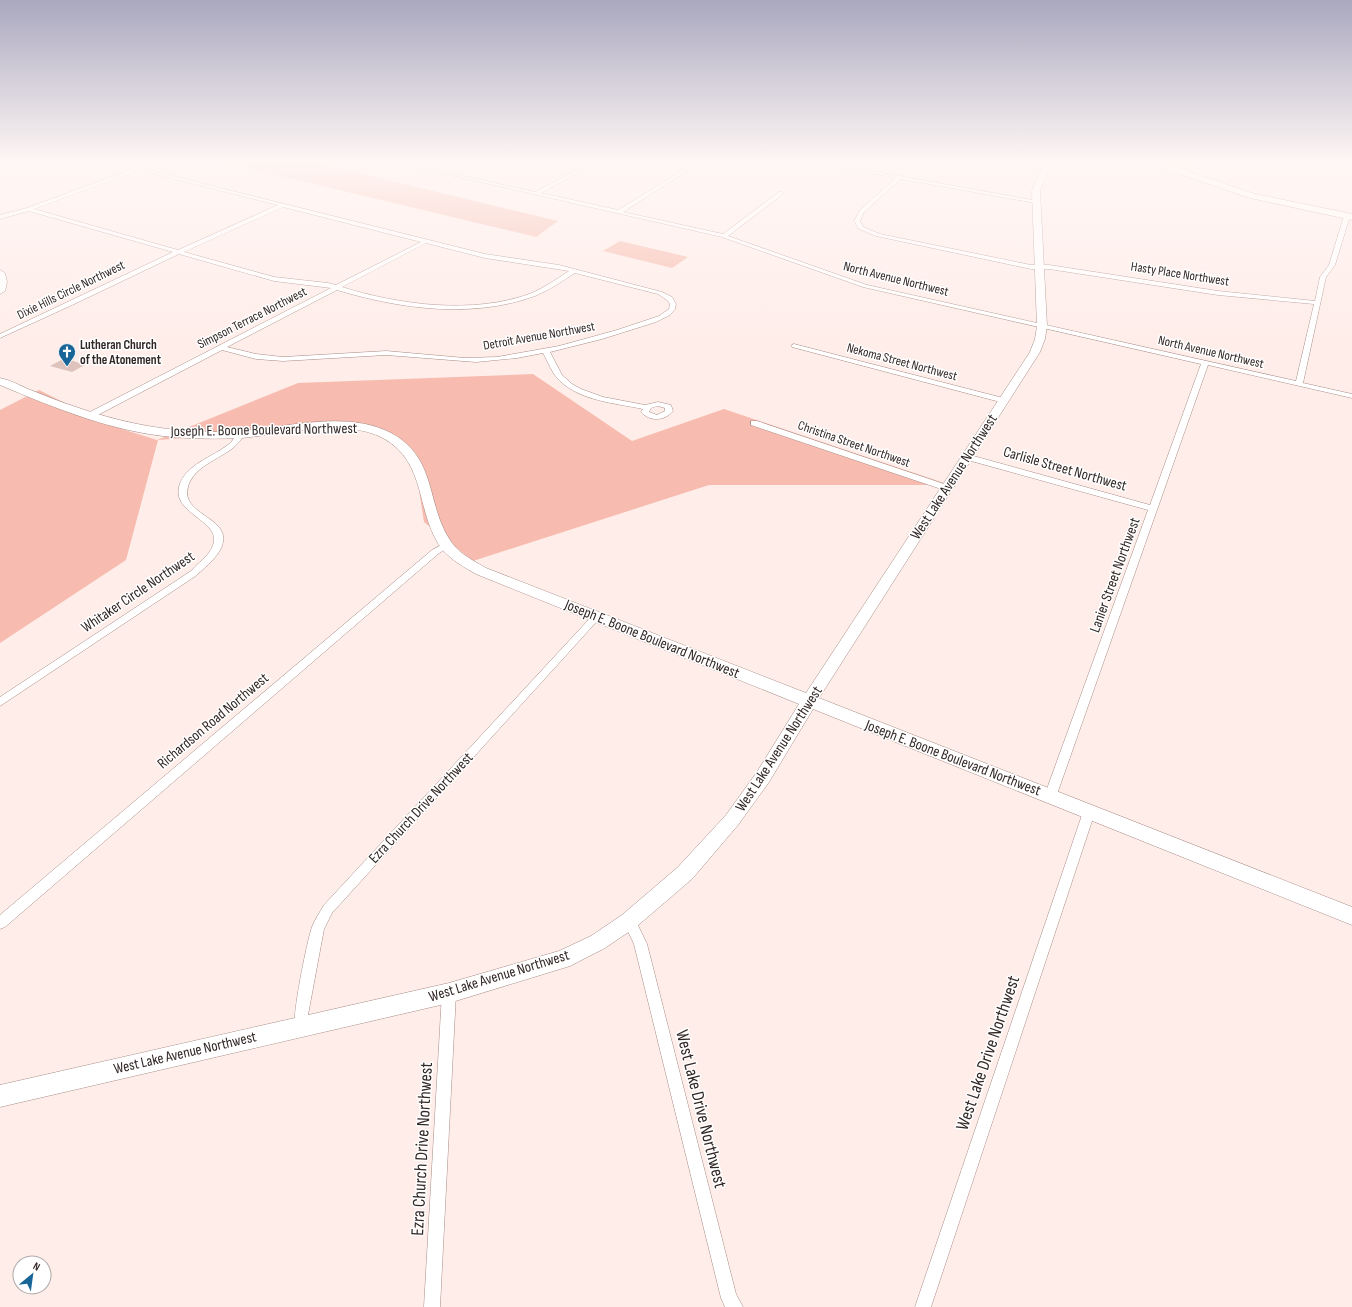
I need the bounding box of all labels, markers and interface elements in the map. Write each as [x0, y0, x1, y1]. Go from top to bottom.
street label: Dixie Hills Circle Northwest [15, 257, 127, 323]
street label: North Avenue Northwest [842, 258, 950, 300]
street label: Hasty Place Northwest [1130, 258, 1230, 290]
street label: Simpson Terrace Northwest [195, 284, 309, 352]
street label: Detroit Avenue Northwest [482, 318, 596, 354]
street label: North Avenue Northwest [1157, 332, 1265, 372]
place label: Lutheran Church of the Atonement [80, 337, 162, 368]
street label: Nekoma Street Northwest [845, 340, 959, 384]
church icon: Lutheran Church of the Atonement [57, 342, 77, 367]
street label: West Lake Avenue Northwest [906, 410, 1002, 543]
street label: Christina Street Northwest [796, 417, 912, 471]
street label: Joseph E. Boone Boulevard Northwest [169, 419, 358, 441]
street label: Carlisle Street Northwest [1001, 442, 1129, 496]
street label: Lanier Street Northwest [1085, 515, 1145, 635]
street label: Whitaker Circle Northwest [78, 547, 199, 637]
street label: Joseph E. Boone Boulevard Northwest [561, 595, 743, 683]
street label: Richardson Road Northwest [153, 669, 273, 773]
street label: West Lake Avenue Northwest [731, 682, 827, 815]
street label: Joseph E. Boone Boulevard Northwest [861, 715, 1044, 800]
street label: Ezra Church Drive Northwest [365, 748, 478, 867]
street label: West Lake Avenue Northwest [426, 945, 572, 1006]
street label: West Lake Drive Northwest [952, 972, 1025, 1133]
street label: West Lake Avenue Northwest [112, 1027, 259, 1079]
street label: West Lake Drive Northwest [671, 1028, 731, 1191]
street label: Ezra Church Drive Northwest [407, 1061, 437, 1236]
north arrow [12, 1255, 52, 1295]
text: N [31, 1260, 42, 1274]

